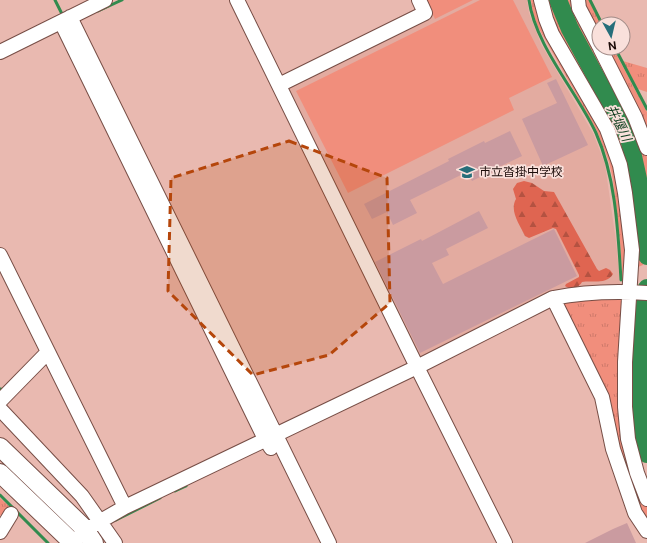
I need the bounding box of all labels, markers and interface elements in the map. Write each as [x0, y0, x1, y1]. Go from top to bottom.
north arrow [591, 16, 631, 56]
text: N [607, 39, 617, 52]
water label: 井堰川 [604, 102, 635, 146]
school or university icon: 市立沓掛中学校 [458, 163, 476, 181]
place label: 市立沓掛中学校 [479, 165, 563, 179]

